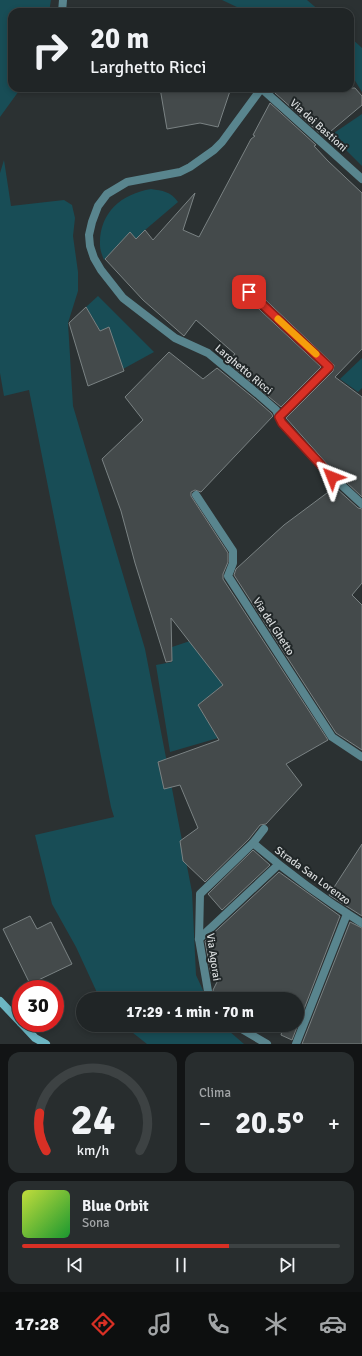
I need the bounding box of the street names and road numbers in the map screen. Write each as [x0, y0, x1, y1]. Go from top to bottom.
street label: Via dei Bastioni [287, 96, 350, 155]
street label: Larghetto Ricci [212, 342, 275, 397]
street label: Via del Ghetto [250, 595, 297, 658]
street label: Strada San Lorenzo [272, 844, 353, 907]
street label: Via Agorai [204, 932, 223, 982]

